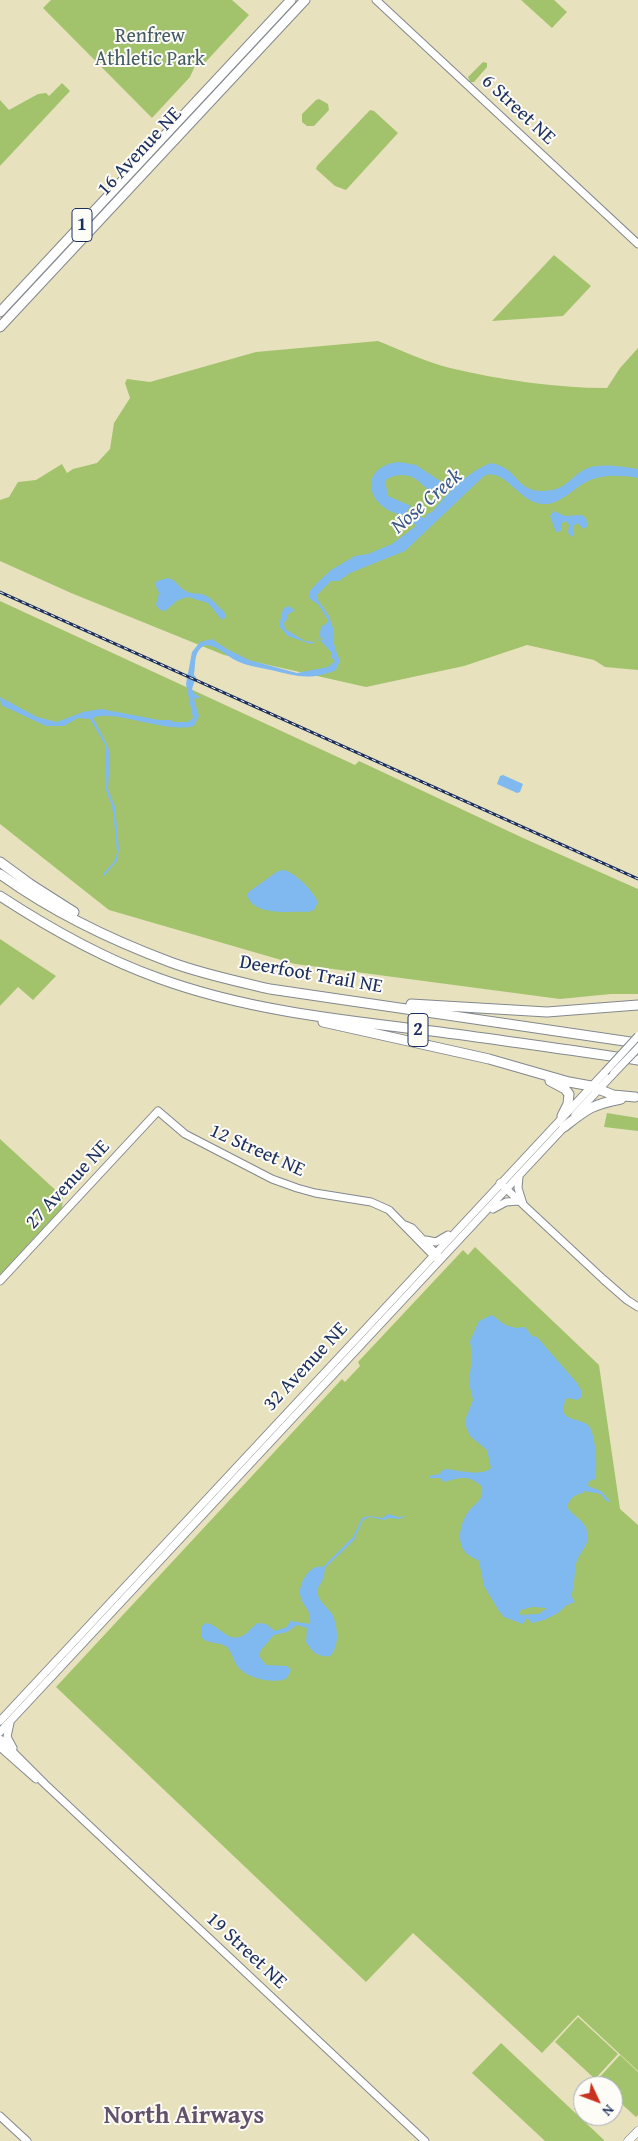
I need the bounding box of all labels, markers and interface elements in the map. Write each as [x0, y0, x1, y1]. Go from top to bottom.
park label: Renfrew Athletic Park [95, 25, 205, 72]
street label: 6 Street NE [476, 70, 560, 150]
street label: 16 Avenue NE [93, 103, 187, 201]
road number: 1 [72, 208, 92, 242]
water label: Nose Creek [386, 464, 468, 540]
street label: Deerfoot Trail NE [238, 951, 384, 999]
road number: 2 [408, 1014, 428, 1046]
street label: 12 Street NE [206, 1119, 308, 1183]
street label: 27 Avenue NE [21, 1136, 115, 1234]
street label: 32 Avenue NE [259, 1318, 353, 1416]
street label: 19 Street NE [201, 1907, 291, 1995]
north arrow [573, 2076, 623, 2126]
text: N [598, 2100, 619, 2121]
district label: North Airways [104, 2102, 264, 2132]

